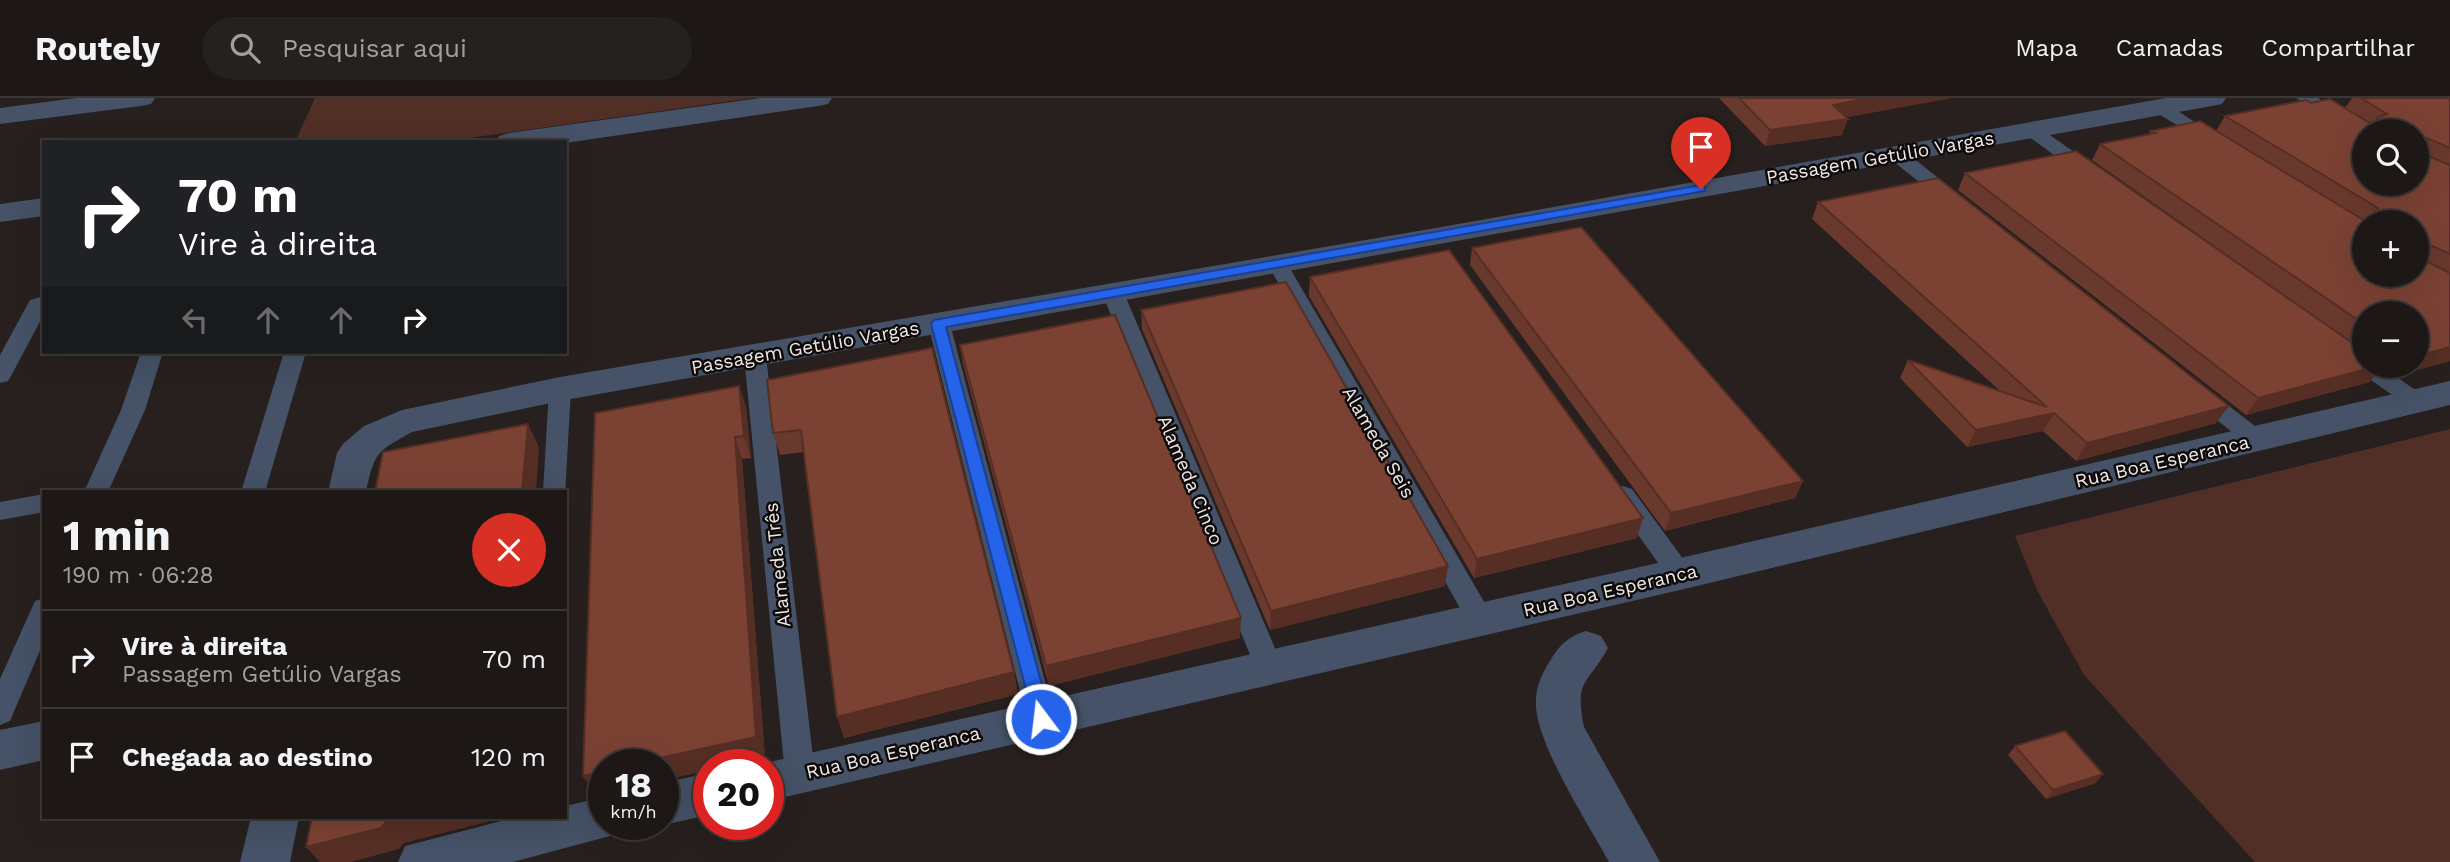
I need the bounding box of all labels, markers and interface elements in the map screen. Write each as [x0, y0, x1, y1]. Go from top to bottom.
search box [202, 17, 692, 80]
text: Routely [35, 29, 160, 68]
icon: search [226, 29, 264, 67]
text: Pesquisar aqui [282, 33, 467, 63]
text: Mapa [2015, 34, 2078, 62]
text: Camadas [2116, 34, 2224, 62]
text: Compartilhar [2262, 34, 2415, 62]
pin [1671, 117, 1731, 189]
map controls [2352, 119, 2429, 378]
button: search [2352, 119, 2429, 196]
street label: Passagem Getúlio Vargas [1764, 126, 1996, 189]
icon: arrive [1682, 128, 1720, 166]
text: 70 m [178, 166, 298, 224]
icon: right [63, 168, 154, 259]
button: + [2352, 210, 2429, 287]
text: Vire à direita [178, 225, 377, 263]
icon: left [176, 301, 214, 339]
icon: ahead [249, 301, 287, 339]
icon: ahead [322, 301, 360, 339]
icon: right [395, 301, 433, 339]
button: − [2352, 301, 2429, 378]
street label: Passagem Getúlio Vargas [689, 316, 921, 379]
street label: Alameda Seis [1337, 382, 1420, 502]
street label: Alameda Cinco [1153, 412, 1228, 549]
street label: Rua Boa Esperanca [2073, 430, 2252, 493]
street label: Alameda Três [760, 502, 795, 628]
text: 1 min [63, 511, 171, 560]
button: close [472, 513, 546, 587]
street label: Rua Boa Esperanca [1521, 559, 1700, 622]
text: 190 m · 06:28 [63, 562, 214, 589]
text: Vire à direita [122, 631, 287, 661]
icon: right [63, 640, 101, 678]
text: 70 m [482, 644, 546, 674]
text: Passagem Getúlio Vargas [122, 661, 402, 688]
position arrow [1004, 682, 1078, 756]
street label: Rua Boa Esperanca [804, 721, 983, 784]
icon: arrive [63, 738, 101, 776]
text: Chegada ao destino [122, 742, 373, 772]
text: 120 m [471, 742, 546, 772]
speed limit sign: 20 [693, 749, 784, 840]
text: 18 [615, 764, 652, 806]
text: km/h [610, 801, 657, 822]

